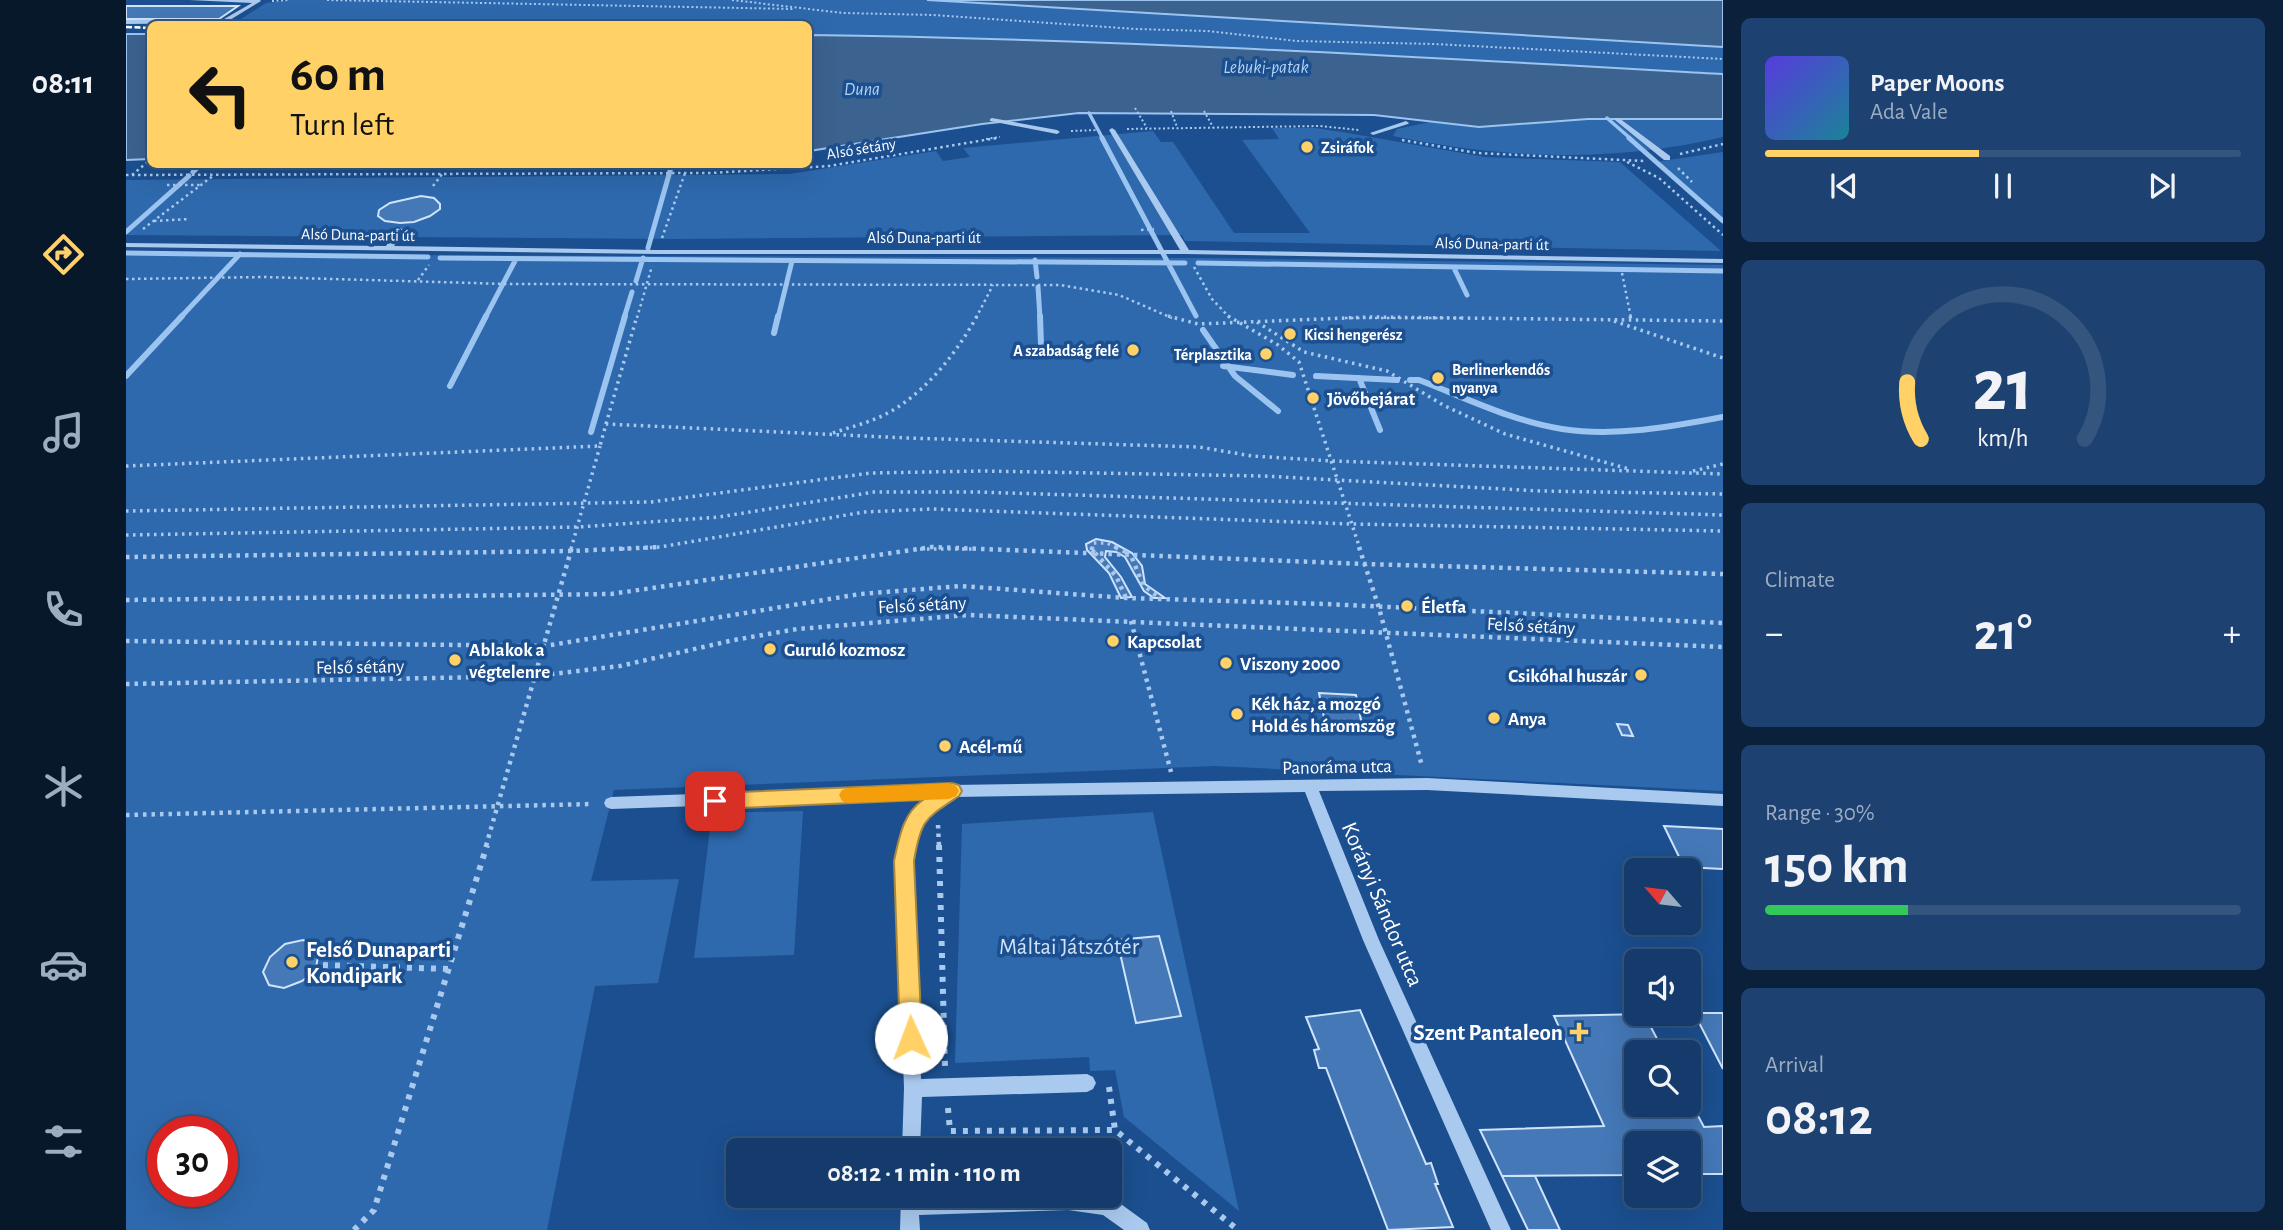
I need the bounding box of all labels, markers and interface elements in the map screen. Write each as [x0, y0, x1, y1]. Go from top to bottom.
icon: left [175, 49, 266, 140]
text: 60 m [290, 51, 386, 100]
water label: Lebuki-patak [1223, 59, 1309, 77]
text: 08:11 [32, 67, 94, 99]
text: Paper Moons [1870, 70, 2005, 96]
water label: Duna [844, 81, 880, 99]
text: Ada Vale [1870, 101, 1948, 124]
text: Turn left [290, 109, 394, 141]
street label: Alsó sétány [825, 136, 897, 163]
marker: Zsiráfok [1299, 139, 1315, 155]
place label: Zsiráfok [1321, 140, 1374, 156]
icon: previous [1825, 167, 1863, 205]
icon: pause [1984, 167, 2022, 205]
icon: next [2143, 167, 2181, 205]
street label: Alsó Duna-parti út [301, 226, 415, 244]
icon: directions [39, 230, 88, 279]
street label: Alsó Duna-parti út [867, 230, 981, 246]
street label: Alsó Duna-parti út [1435, 235, 1549, 253]
marker: Kicsi hengerész [1282, 326, 1298, 342]
place label: Kicsi hengerész [1304, 327, 1403, 343]
marker: A szabadság felé [1125, 342, 1141, 358]
place label: A szabadság felé [1013, 343, 1119, 359]
marker: Térplasztika [1258, 346, 1274, 362]
place label: Térplasztika [1174, 347, 1252, 363]
text: 21 [1973, 351, 2033, 424]
place label: Berlinerkendős nyanya [1452, 362, 1550, 397]
marker: Berlinerkendős nyanya [1430, 370, 1446, 386]
marker: Jövőbejárat [1305, 390, 1321, 406]
place label: Jövőbejárat [1327, 390, 1416, 409]
icon: music [39, 408, 88, 457]
text: km/h [1977, 425, 2029, 450]
text: Climate [1765, 569, 1835, 592]
icon: phone [39, 585, 88, 634]
street label: Felső sétány [877, 594, 967, 617]
place label: Életfa [1421, 596, 1467, 617]
marker: Életfa [1399, 598, 1415, 614]
text: 21° [1974, 607, 2032, 659]
street label: Felső sétány [1486, 615, 1576, 638]
text: − [1765, 615, 1783, 653]
text: + [2223, 615, 2241, 653]
marker: Kapcsolat [1105, 633, 1121, 649]
place label: Kapcsolat [1127, 633, 1202, 652]
place label: Ablakok a végtelenre [469, 641, 550, 682]
marker: Guruló kozmosz [762, 641, 778, 657]
place label: Guruló kozmosz [784, 641, 905, 660]
marker: Ablakok a végtelenre [447, 652, 463, 668]
marker: Viszony 2000 [1218, 655, 1234, 671]
place label: Viszony 2000 [1240, 655, 1340, 674]
street label: Felső sétány [316, 657, 404, 678]
place label: Csikóhal huszár [1508, 667, 1627, 686]
marker: Csikóhal huszár [1633, 667, 1649, 683]
place label: Kék ház, a mozgó Hold és háromszög [1251, 695, 1395, 736]
marker: Kék ház, a mozgó Hold és háromszög [1229, 706, 1245, 722]
marker: Anya [1486, 710, 1502, 726]
place label: Anya [1508, 710, 1546, 729]
marker: Acél-mű [937, 738, 953, 754]
place label: Acél-mű [959, 738, 1022, 757]
street label: Panoráma utca [1282, 757, 1392, 778]
icon: climate [39, 762, 88, 811]
pin [685, 771, 745, 831]
icon: arrive [696, 782, 734, 820]
text: Range · 30% [1765, 802, 1875, 825]
street label: Korányi Sándor utca [1337, 819, 1427, 990]
text: 150 km [1765, 840, 1909, 892]
north arrow [1624, 858, 1701, 934]
map controls [1624, 858, 1701, 1208]
park label: Máltai Játszótér [999, 936, 1140, 959]
place label: Felső Dunaparti Kondipark [306, 939, 451, 988]
icon: car [39, 940, 88, 989]
button: sound [1624, 949, 1701, 1026]
marker: Felső Dunaparti Kondipark [284, 954, 300, 970]
position arrow [874, 1001, 948, 1075]
place label: Szent Pantaleon [1413, 1022, 1563, 1045]
marker: Szent Pantaleon [1569, 1022, 1589, 1042]
button: search [1624, 1040, 1701, 1117]
text: Arrival [1765, 1054, 1824, 1077]
text: 08:12 [1765, 1092, 1873, 1144]
speed limit sign: 30 [147, 1116, 238, 1207]
icon: filters [39, 1117, 88, 1166]
button: layers [1624, 1131, 1701, 1208]
text: 08:12 · 1 min · 110 m [827, 1160, 1021, 1186]

